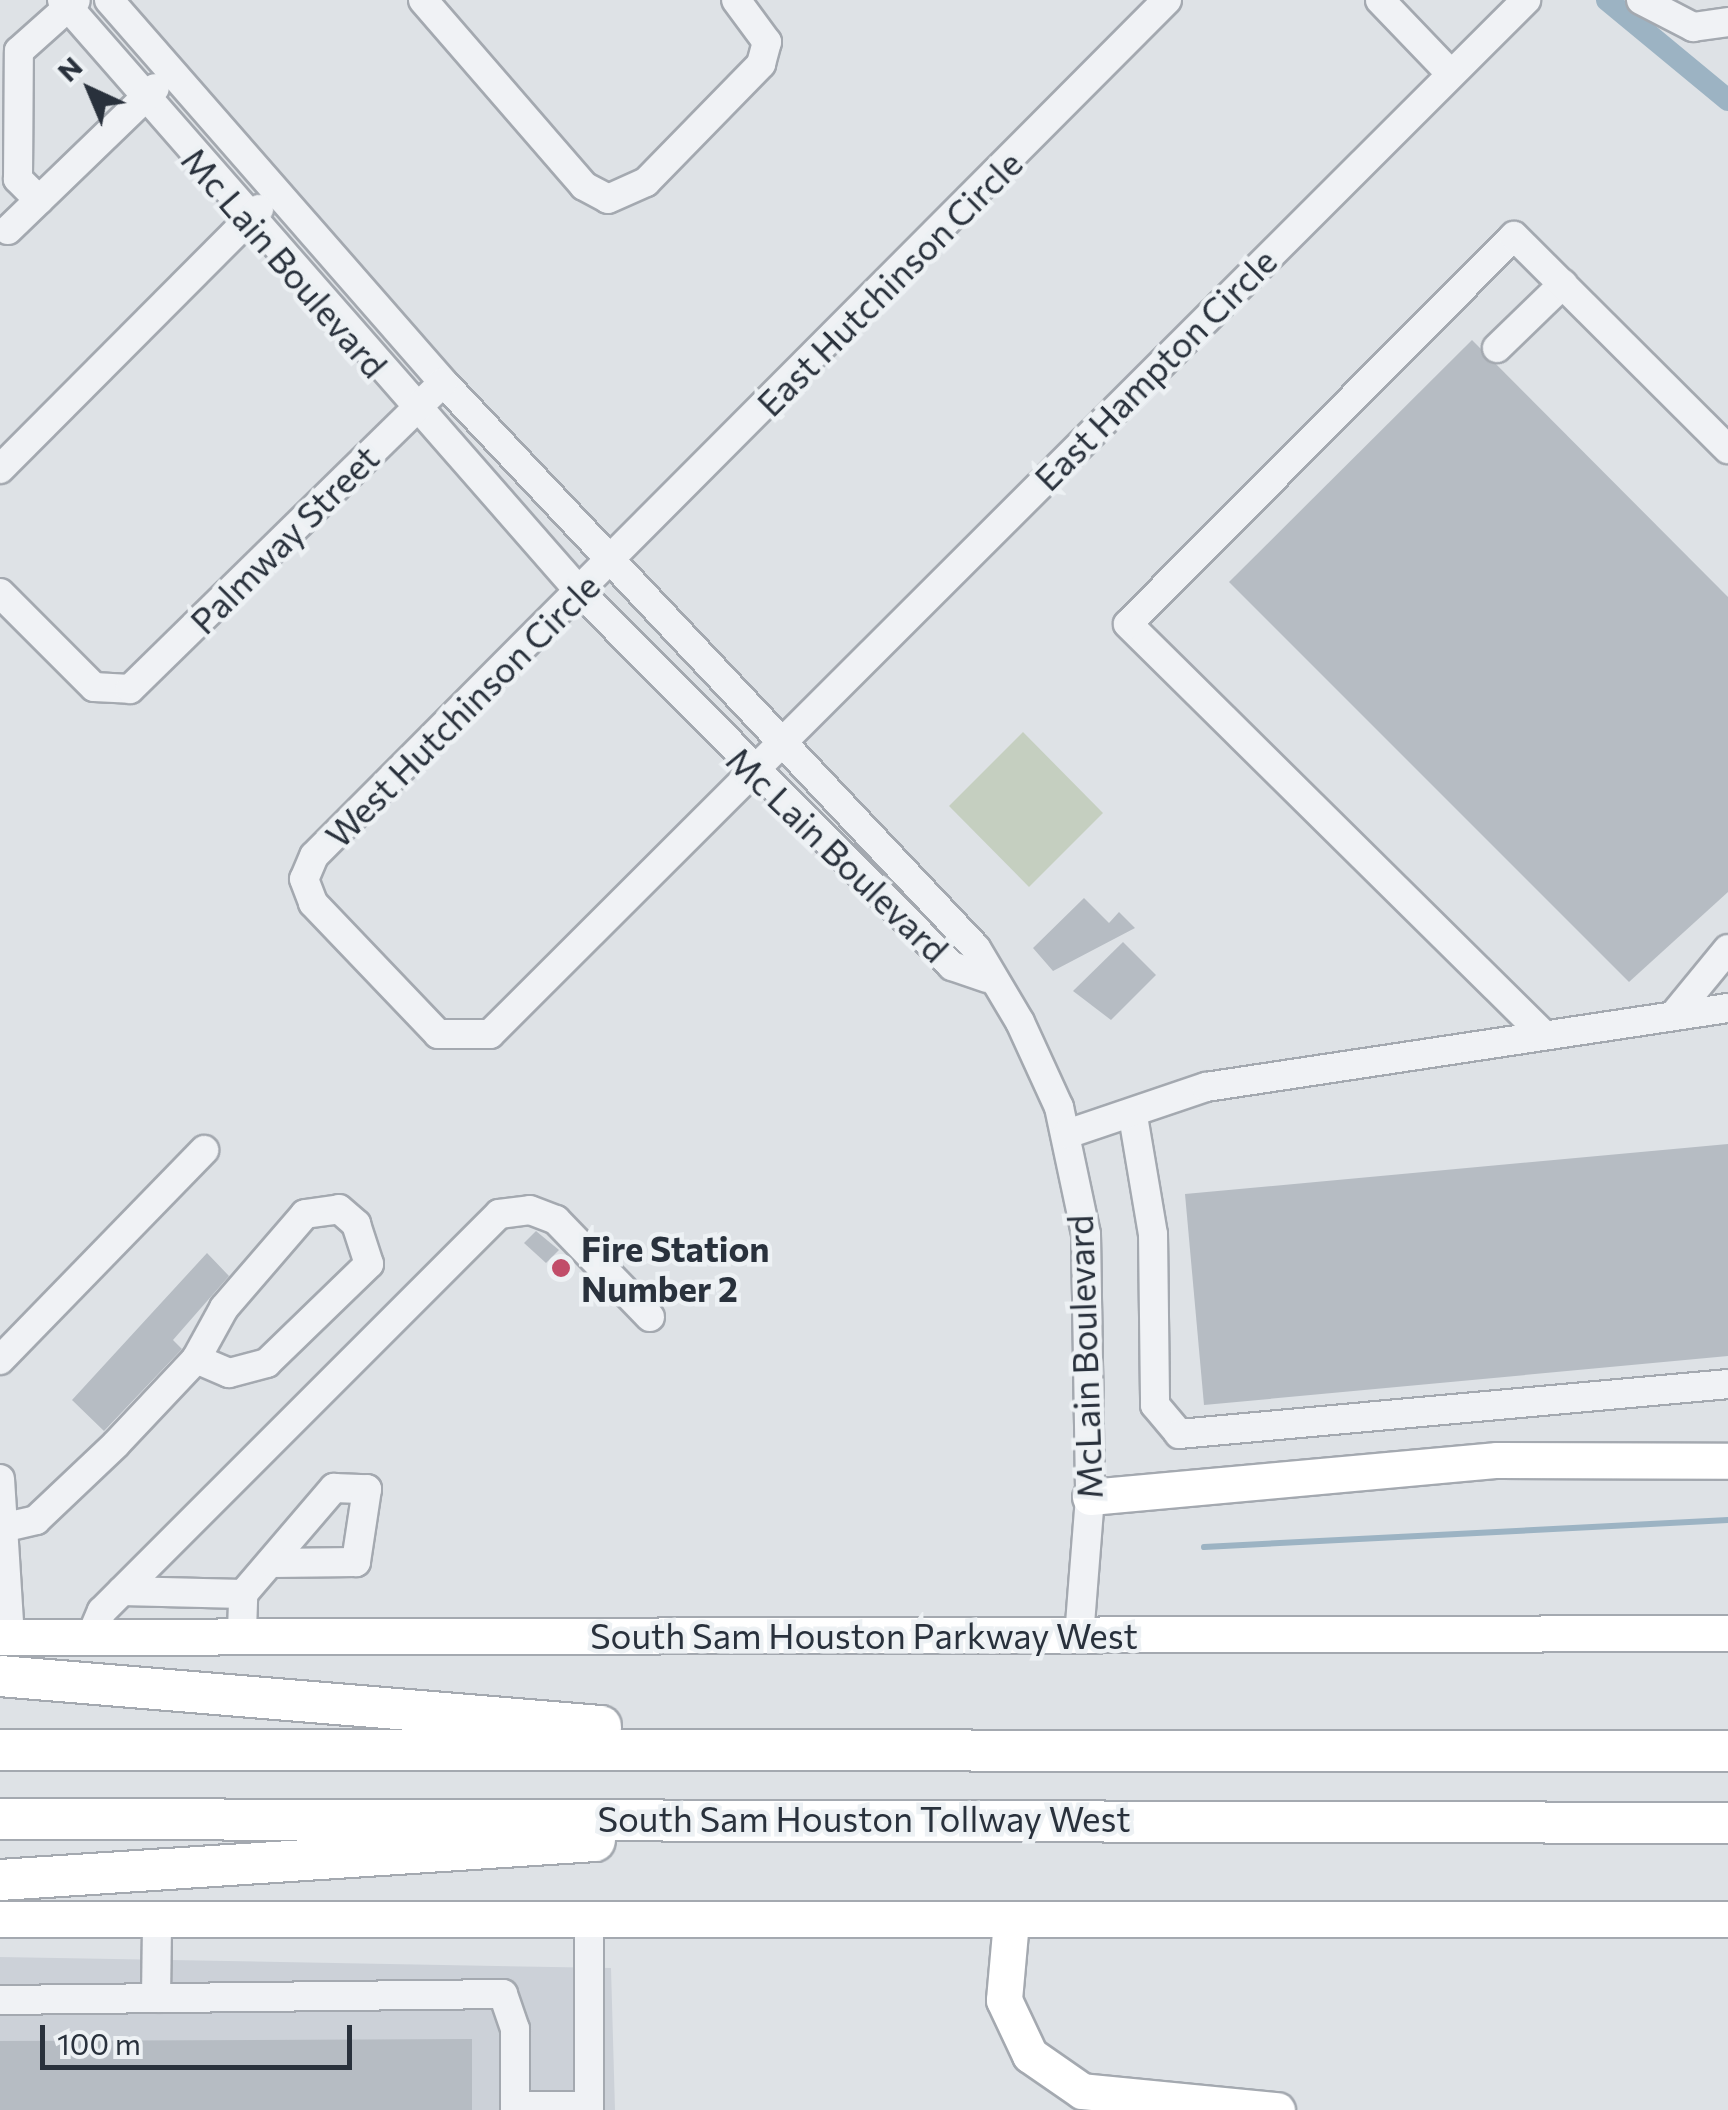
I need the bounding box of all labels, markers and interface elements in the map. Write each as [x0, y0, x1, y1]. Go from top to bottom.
north arrow [40, 40, 140, 140]
text: N [50, 49, 89, 88]
street label: Mc Lain Boulevard [174, 138, 396, 386]
street label: East Hutchinson Circle [748, 142, 1030, 424]
street label: East Hampton Circle [1026, 240, 1284, 498]
street label: Palmway Street [181, 436, 387, 642]
street label: West Hutchinson Circle [317, 565, 607, 855]
street label: Mc Lain Boulevard [719, 738, 957, 970]
street label: McLain Boulevard [1058, 1214, 1110, 1500]
place label: Fire Station Number 2 [581, 1227, 770, 1309]
marker: Fire Station Number 2 [550, 1257, 572, 1279]
street label: South Sam Houston Parkway West [590, 1614, 1138, 1656]
street label: South Sam Houston Tollway West [597, 1797, 1131, 1839]
scale bar [45, 2005, 358, 2067]
text: 100 m [57, 2024, 141, 2061]

